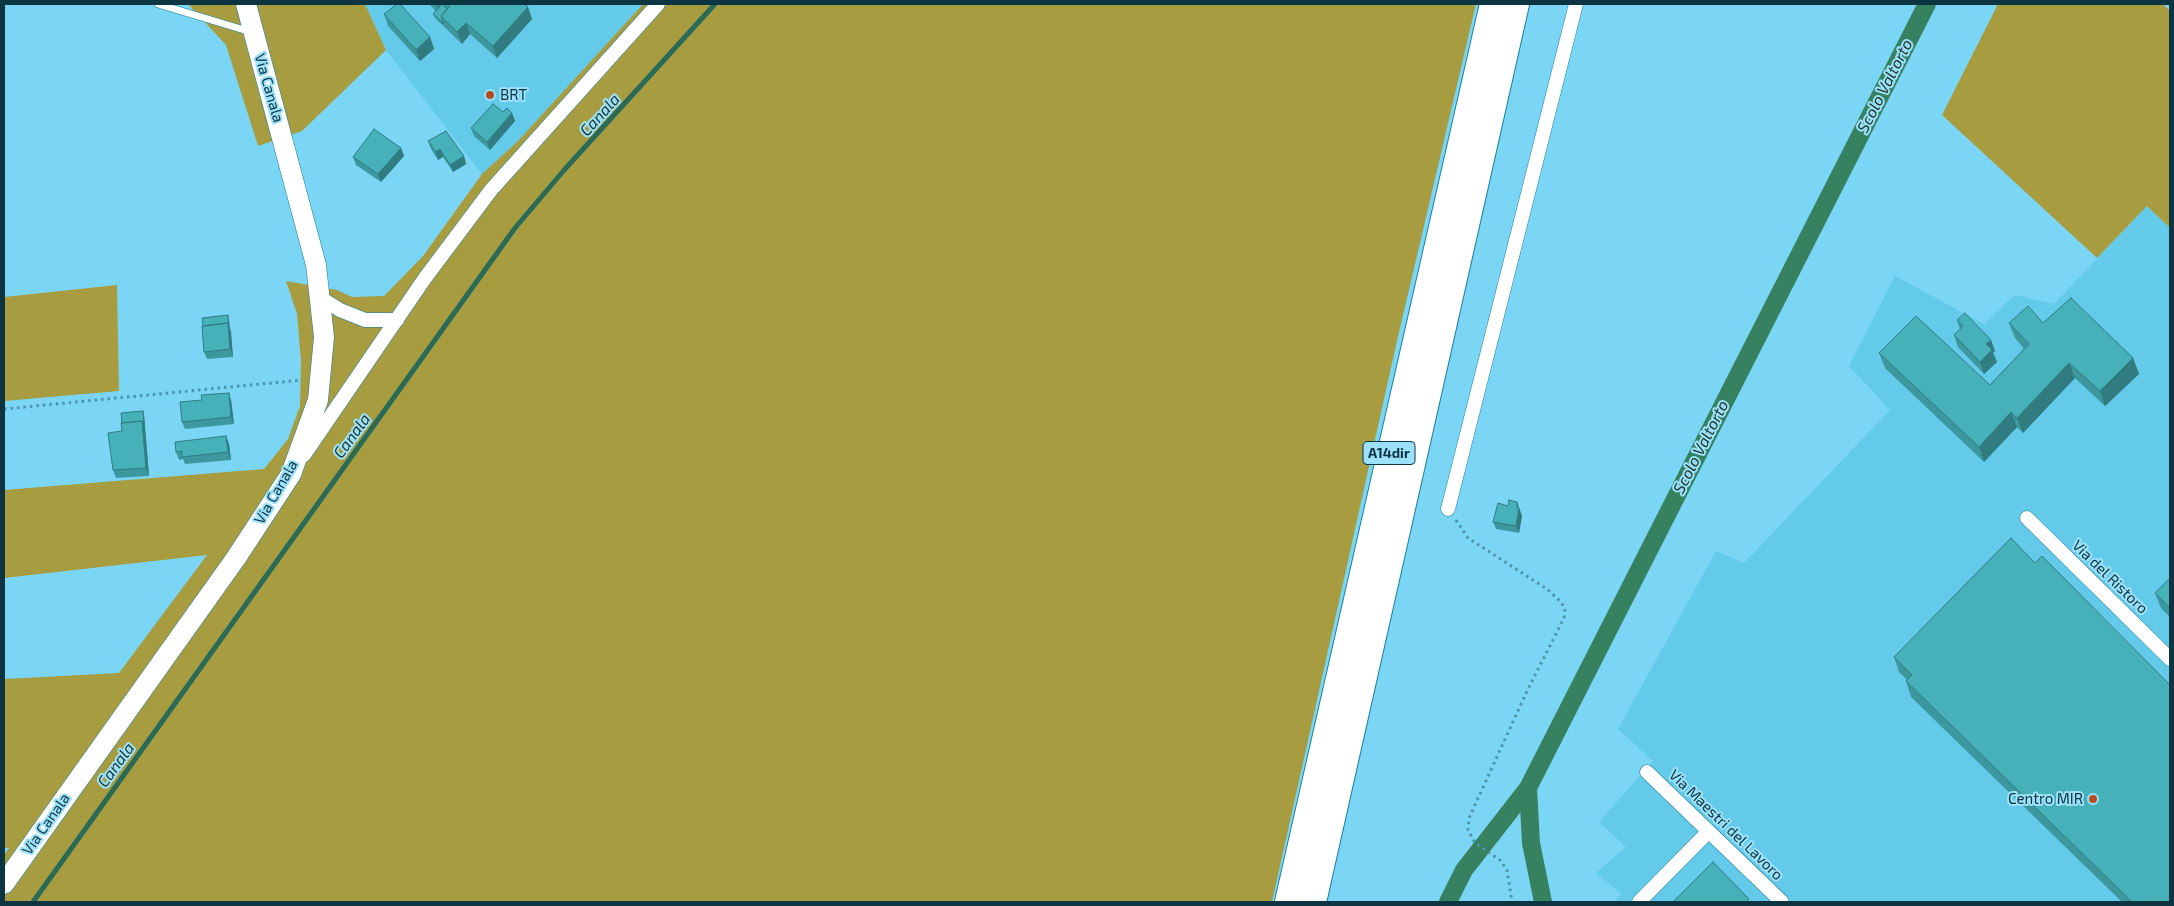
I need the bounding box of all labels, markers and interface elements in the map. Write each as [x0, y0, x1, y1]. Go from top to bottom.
water label: Scolo Valtorto [1853, 36, 1917, 136]
street label: Via Canala [251, 51, 287, 125]
place label: BRT [500, 86, 527, 104]
marker: BRT [484, 89, 496, 101]
water label: Canala [576, 90, 624, 140]
water label: Scolo Valtorto [1669, 397, 1733, 497]
water label: Canala [329, 410, 375, 462]
road number: A14dir [1363, 442, 1415, 464]
street label: Via Canala [250, 457, 302, 527]
street label: Via del Ristoro [2068, 536, 2152, 618]
water label: Canala [93, 739, 139, 791]
street label: Via Maestri del Lavoro [1665, 766, 1787, 884]
street label: Via Canala [18, 790, 74, 858]
place label: Centro MIR [2008, 790, 2083, 808]
marker: Centro MIR [2087, 793, 2099, 805]

